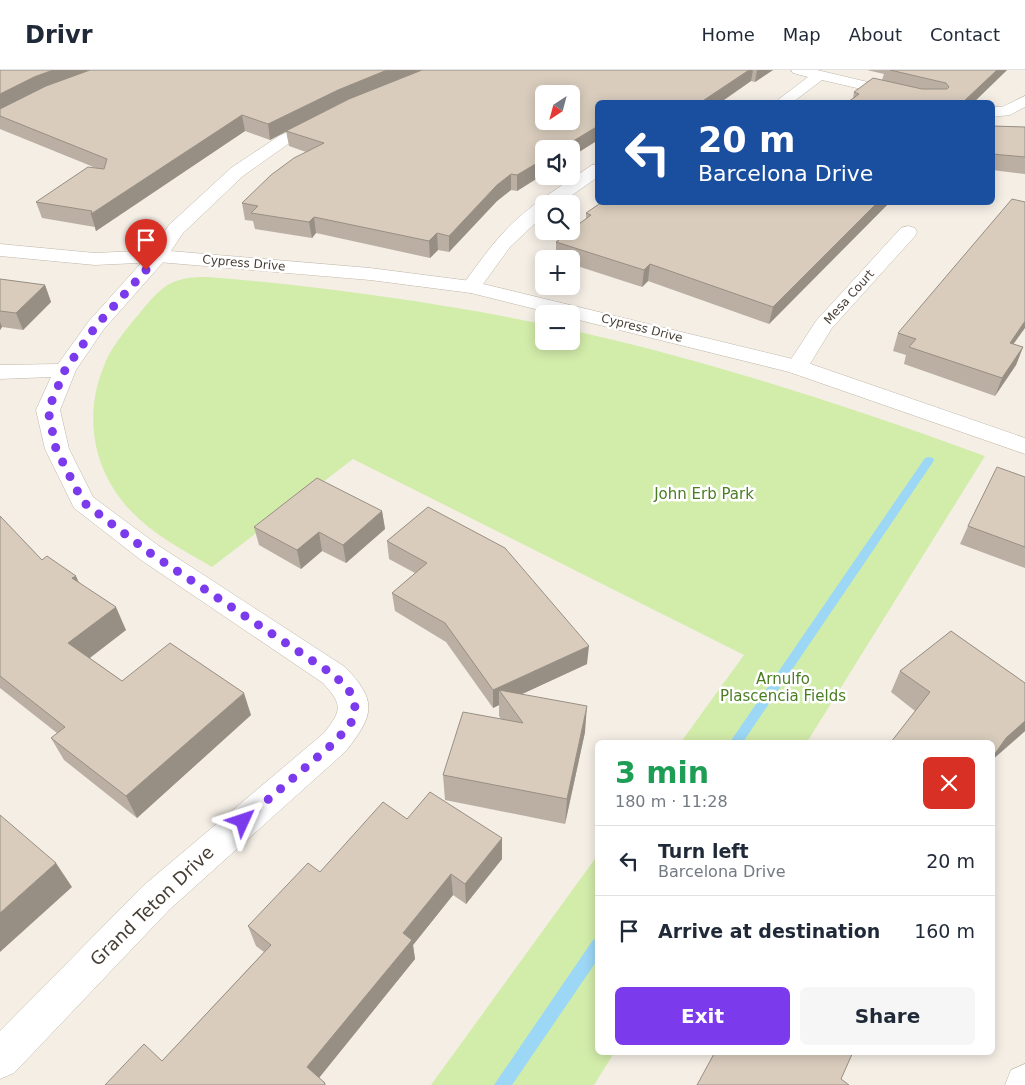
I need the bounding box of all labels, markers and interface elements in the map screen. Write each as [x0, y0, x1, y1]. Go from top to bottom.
text: Drivr [25, 21, 92, 49]
text: Home [702, 24, 755, 45]
text: Map [783, 24, 821, 45]
text: About [849, 24, 902, 45]
text: Contact [930, 24, 1000, 45]
north arrow [535, 85, 580, 130]
map controls [535, 85, 580, 350]
icon: left [615, 120, 680, 185]
text: 20 m [698, 120, 795, 160]
button: sound [535, 140, 580, 185]
text: Barcelona Drive [698, 161, 873, 186]
button: search [535, 195, 580, 240]
pin [125, 219, 167, 270]
icon: arrive [132, 226, 160, 254]
button: + [535, 250, 580, 295]
street label: Cypress Drive [202, 252, 286, 274]
street label: Mesa Court [821, 267, 877, 327]
button: − [535, 305, 580, 350]
street label: Cypress Drive [600, 311, 684, 345]
park label: John Erb Park [653, 485, 754, 503]
park label: Arnulfo Plascencia Fields [720, 670, 846, 705]
text: 3 min [615, 755, 709, 790]
button: close [923, 757, 975, 809]
text: 180 m · 11:28 [615, 792, 728, 811]
position arrow [216, 794, 268, 846]
text: Turn left [658, 840, 749, 862]
street label: Grand Teton Drive [86, 841, 218, 970]
icon: left [615, 847, 643, 875]
text: 20 m [926, 850, 975, 872]
text: Barcelona Drive [658, 862, 786, 881]
icon: arrive [615, 917, 643, 945]
text: Arrive at destination [658, 920, 880, 942]
text: 160 m [914, 920, 975, 942]
button: Exit [615, 987, 790, 1045]
button: Share [800, 987, 975, 1045]

